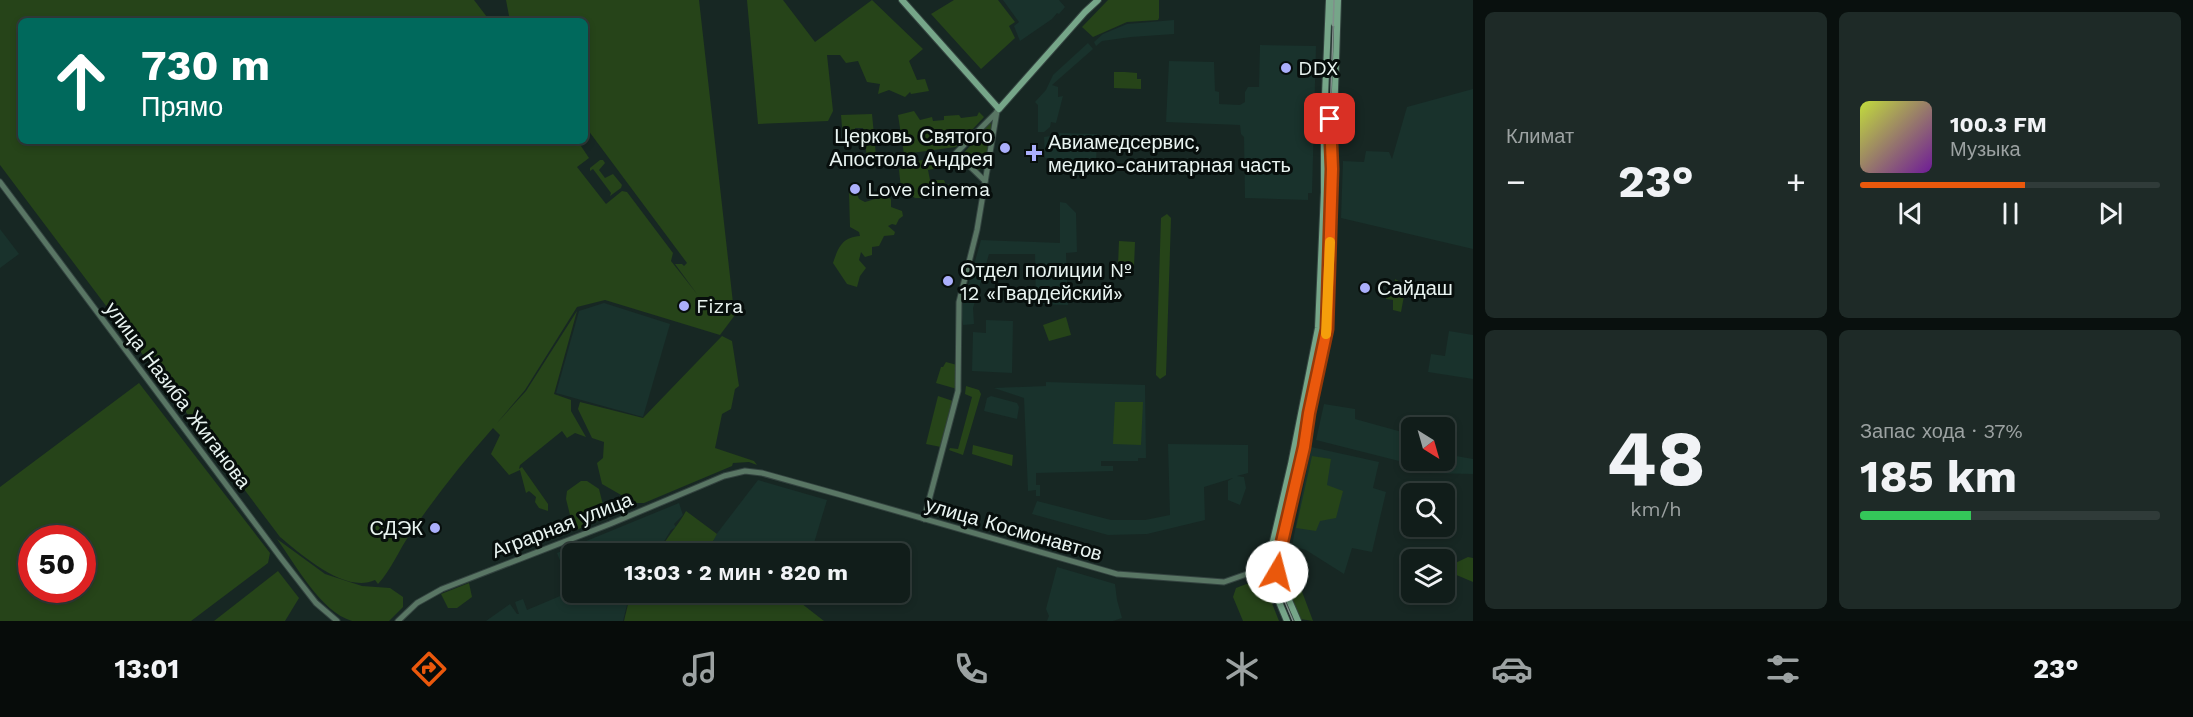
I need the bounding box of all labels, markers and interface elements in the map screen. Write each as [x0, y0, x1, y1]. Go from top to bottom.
text: 730 m [141, 41, 270, 90]
icon: ahead [42, 42, 120, 120]
place label: DDX [1298, 56, 1338, 80]
marker: DDX [1279, 61, 1293, 75]
text: Прямо [141, 91, 223, 123]
pin [1304, 93, 1355, 144]
icon: arrive [1313, 102, 1346, 135]
text: 100.3 FM [1950, 112, 2047, 137]
place label: Церковь Святого Апостола Андрея [829, 124, 993, 171]
text: Климат [1506, 124, 1574, 148]
place label: Авиамедсервис, медико-санитарная часть [1048, 130, 1291, 177]
text: Музыка [1950, 137, 2021, 161]
marker: Церковь Святого Апостола Андрея [998, 141, 1012, 155]
marker: Авиамедсервис, медико-санитарная часть [1025, 144, 1043, 162]
text: 23° [1618, 155, 1694, 208]
text: − [1506, 162, 1526, 201]
text: + [1786, 162, 1806, 201]
place label: Love cinema [867, 177, 990, 201]
marker: Love cinema [848, 182, 862, 196]
icon: previous [1894, 197, 1927, 230]
icon: pause [1994, 197, 2027, 230]
icon: next [2094, 197, 2127, 230]
place label: Отдел полиции № 12 «Гвардейский» [960, 258, 1132, 305]
marker: Отдел полиции № 12 «Гвардейский» [941, 274, 955, 288]
place label: Сайдаш [1377, 276, 1453, 300]
marker: Сайдаш [1358, 281, 1372, 295]
place label: Fizra [696, 294, 743, 318]
street label: улица Назиба Жиганова [100, 297, 257, 494]
marker: Fizra [677, 299, 691, 313]
text: 48 [1606, 412, 1706, 504]
north arrow [1401, 417, 1455, 471]
map controls [1401, 417, 1455, 603]
text: Запас хода · 37% [1860, 419, 2023, 443]
text: 185 km [1860, 450, 2017, 503]
button: search [1401, 483, 1455, 537]
street label: Аграрная улица [488, 487, 637, 563]
street label: улица Космонавтов [923, 492, 1105, 566]
text: km/h [1630, 497, 1682, 521]
place label: СДЭК [369, 516, 423, 540]
marker: СДЭК [428, 521, 442, 535]
speed limit sign: 50 [18, 525, 96, 603]
position arrow [1245, 540, 1309, 604]
button: layers [1401, 549, 1455, 603]
text: 13:03 · 2 мин · 820 m [624, 560, 848, 585]
icon: directions [408, 648, 450, 690]
icon: music [679, 648, 721, 690]
icon: phone [950, 648, 992, 690]
icon: climate [1221, 648, 1263, 690]
icon: car [1491, 648, 1533, 690]
icon: filters [1762, 648, 1804, 690]
text: 13:01 [114, 653, 179, 685]
text: 23° [2033, 653, 2079, 685]

